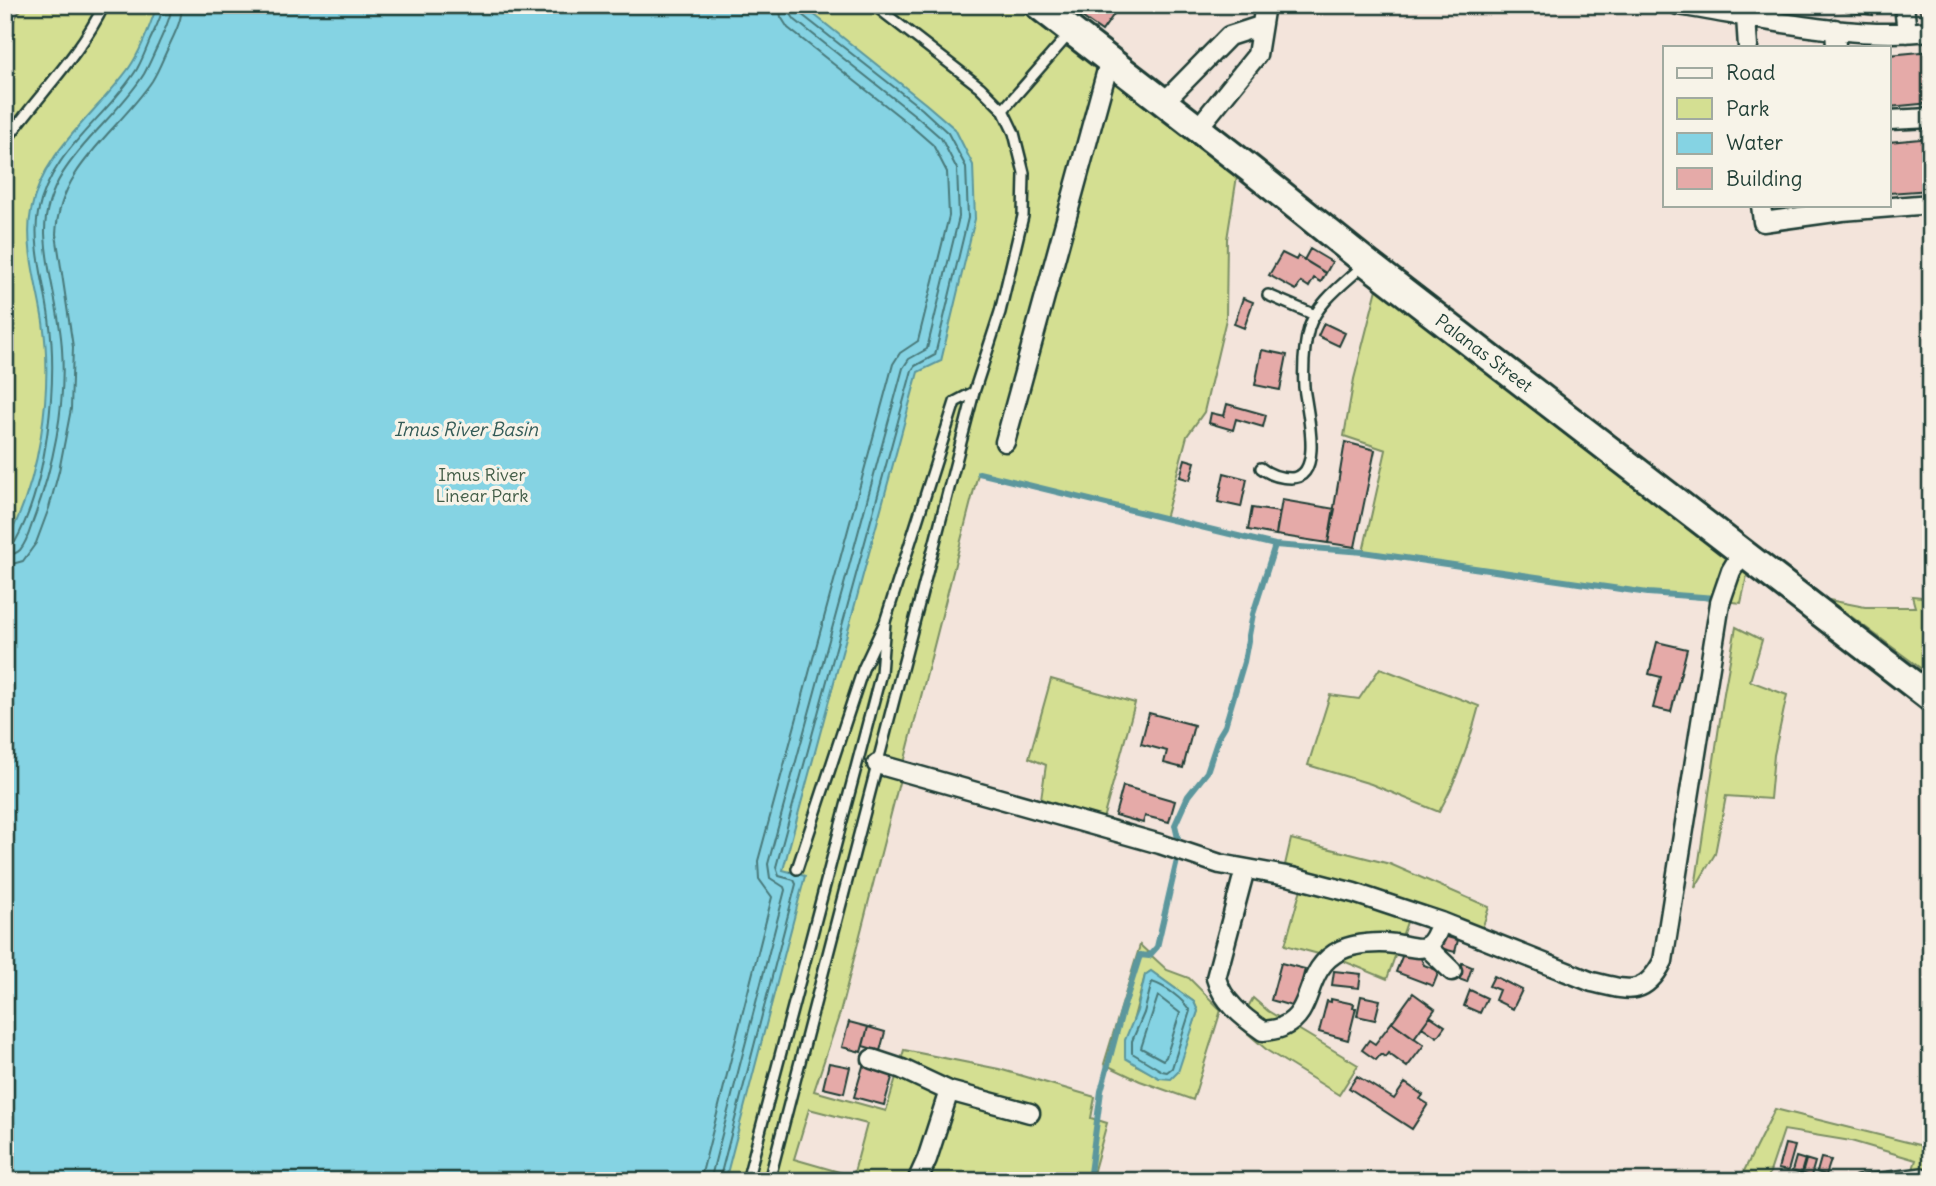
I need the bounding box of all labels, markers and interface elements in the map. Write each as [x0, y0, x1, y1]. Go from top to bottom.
legend [1663, 46, 1890, 206]
text: Road [1726, 59, 1775, 86]
text: Park [1726, 95, 1769, 122]
text: Water [1726, 129, 1784, 156]
text: Building [1726, 165, 1802, 192]
street label: Palanas Street [1431, 309, 1537, 397]
water label: Imus River Basin [394, 417, 539, 441]
park label: Imus River Linear Park [435, 463, 529, 507]

